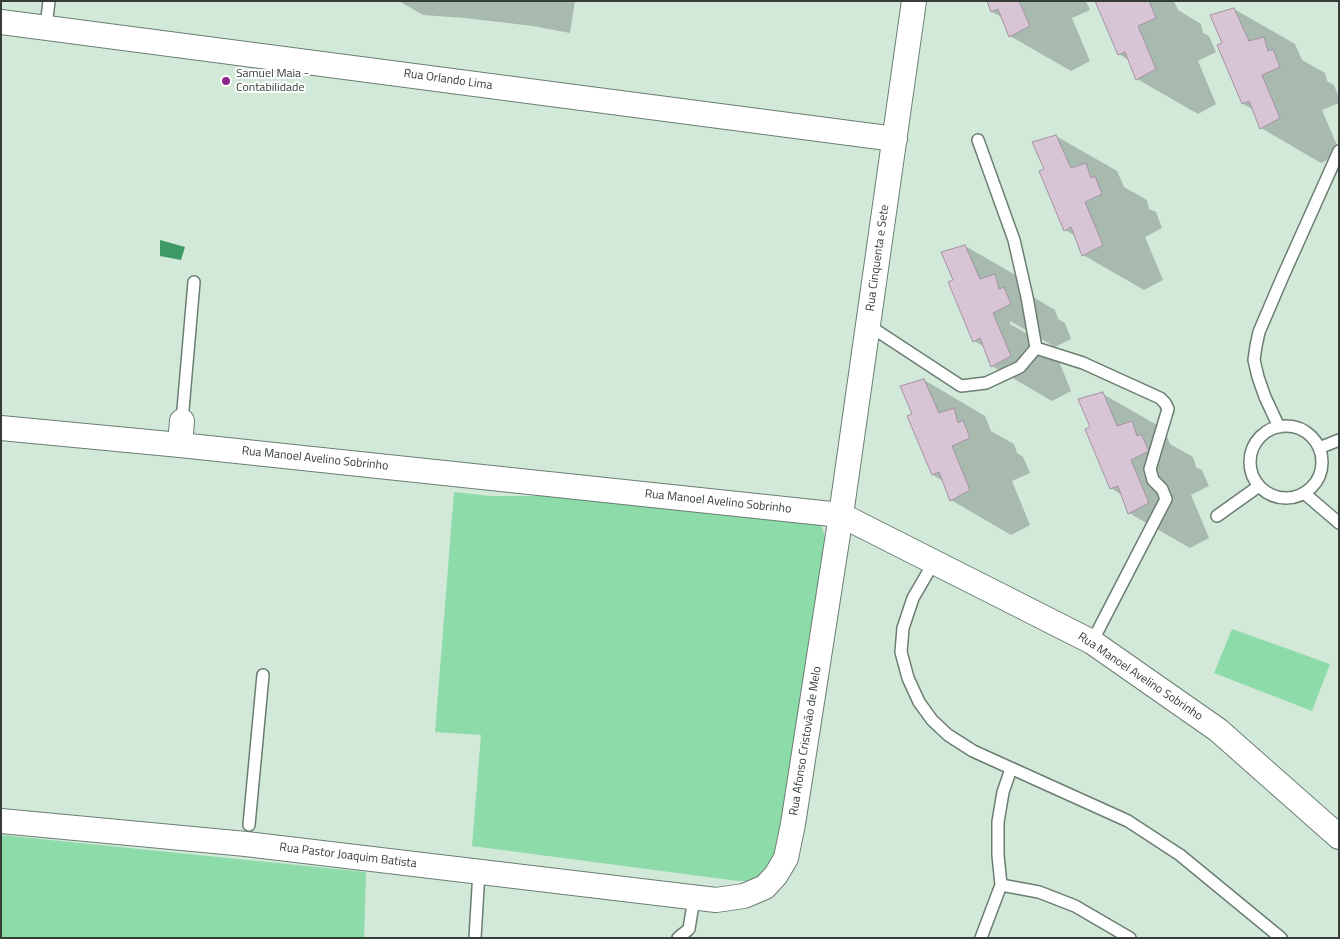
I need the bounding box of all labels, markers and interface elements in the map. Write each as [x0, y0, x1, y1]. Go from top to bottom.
place label: Samuel Maia - Contabilidade [236, 67, 309, 95]
street label: Rua Orlando Lima [403, 67, 493, 93]
marker: Samuel Maia - Contabilidade [220, 75, 232, 87]
street label: Rua Cinquenta e Sete [863, 204, 893, 312]
street label: Rua Manoel Avelino Sobrinho [241, 444, 389, 474]
street label: Rua Manoel Avelino Sobrinho [644, 487, 792, 517]
street label: Rua Manoel Avelino Sobrinho [1075, 630, 1205, 724]
street label: Rua Afonso Cristovão de Melo [787, 665, 825, 817]
street label: Rua Pastor Joaquim Batista [279, 840, 417, 872]

